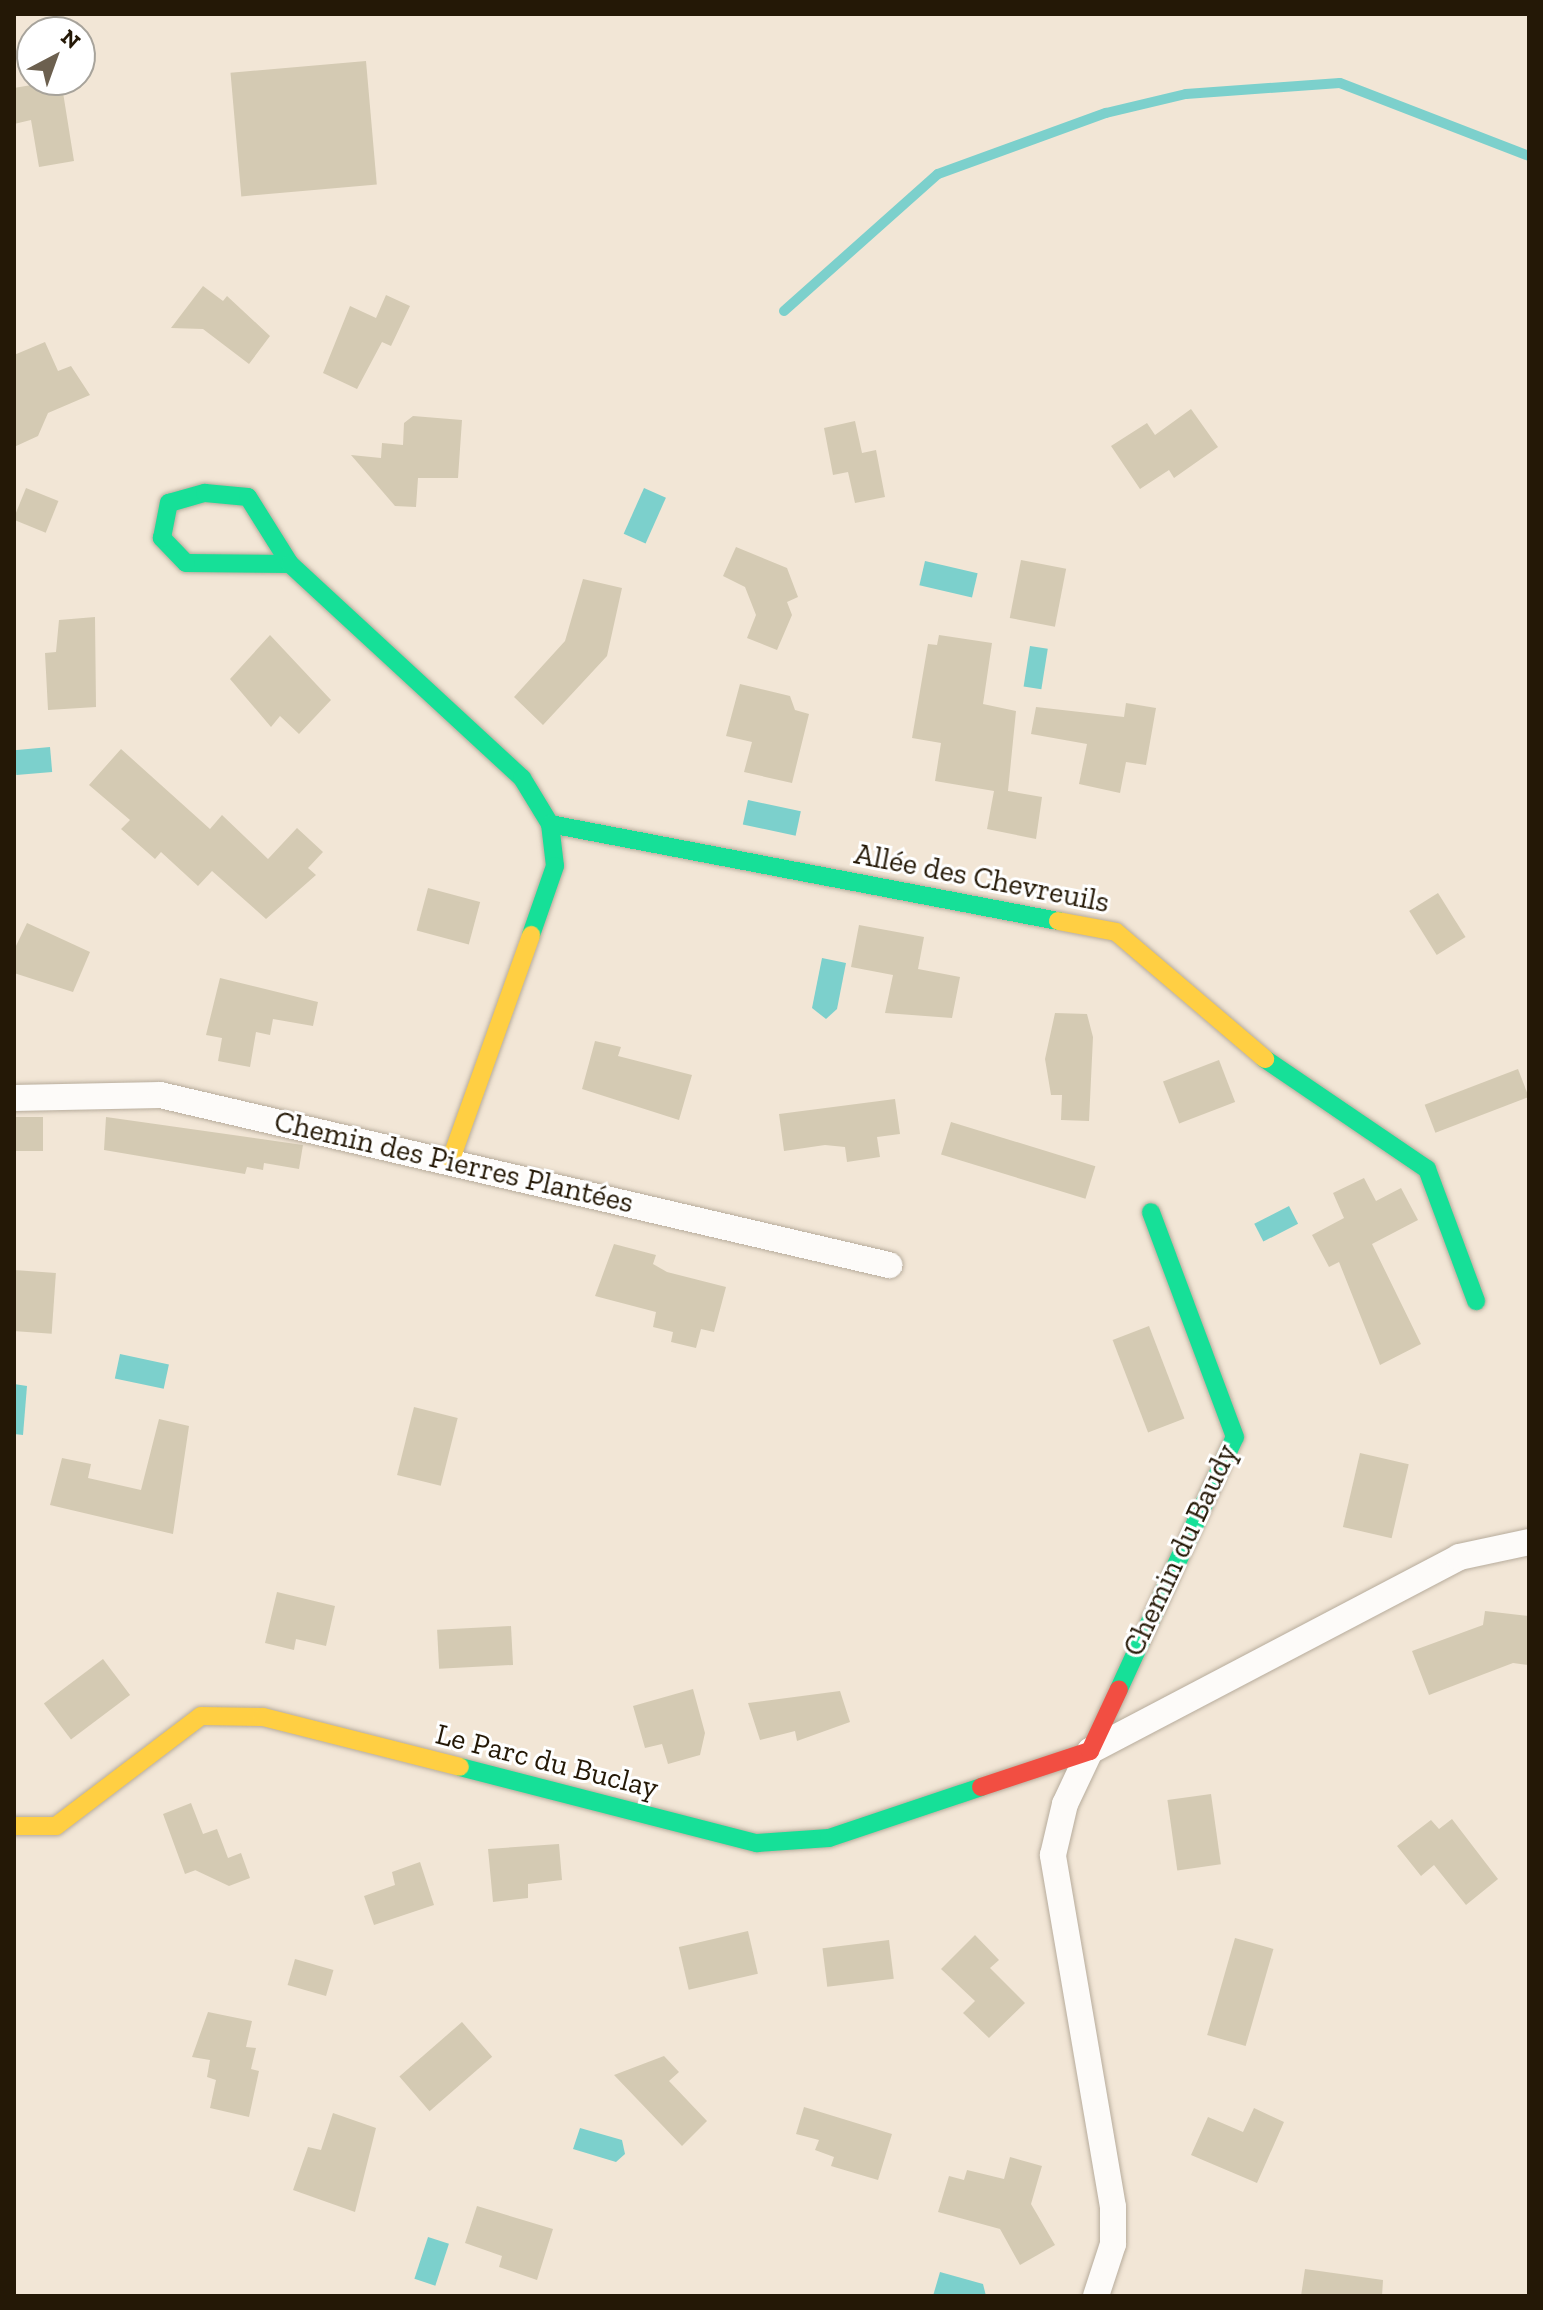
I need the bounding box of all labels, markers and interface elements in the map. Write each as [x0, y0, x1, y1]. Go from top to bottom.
north arrow [16, 16, 96, 96]
text: N [56, 23, 86, 55]
street label: Allée des Chevreuils [851, 836, 1113, 920]
street label: Chemin des Pierres Plantées [271, 1103, 637, 1221]
street label: Chemin du Baudy [1115, 1438, 1245, 1662]
street label: Le Parc du Buclay [432, 1716, 662, 1806]

